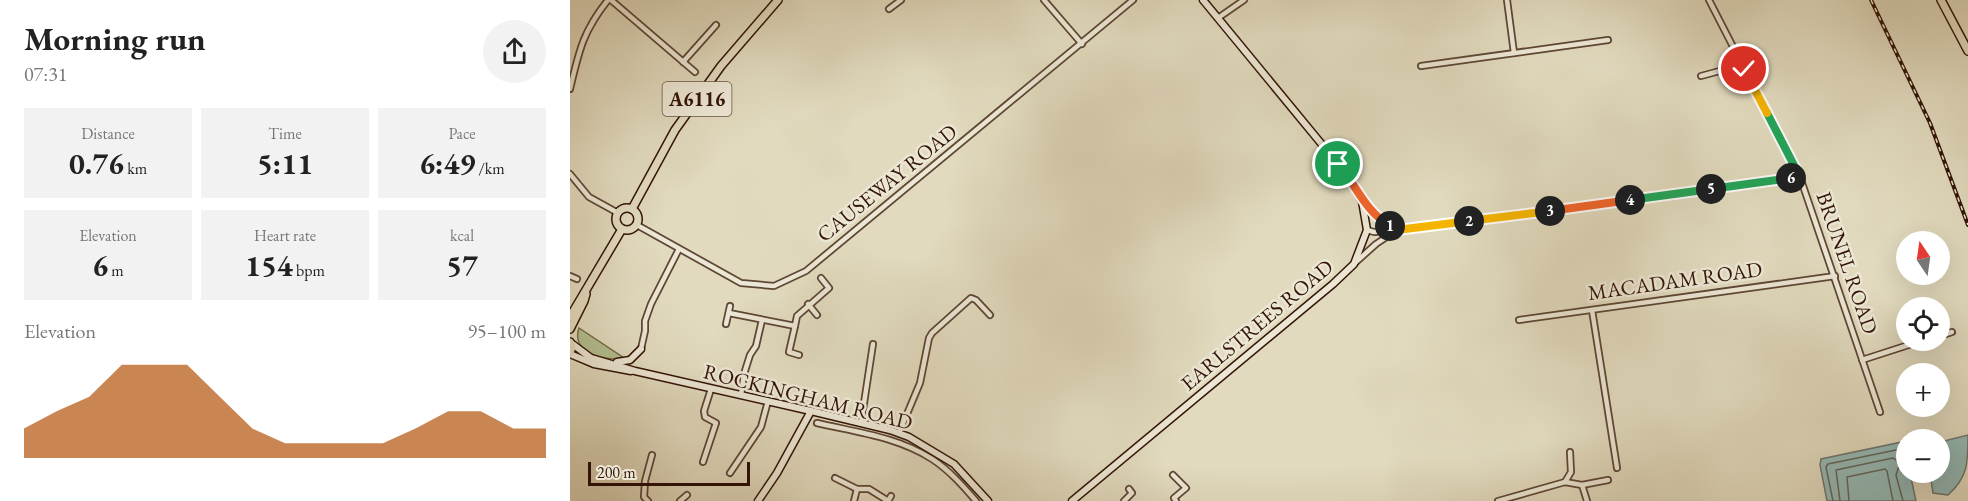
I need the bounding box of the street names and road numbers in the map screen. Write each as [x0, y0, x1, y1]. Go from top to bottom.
road number: A6116 [662, 82, 732, 116]
street label: CAUSEWAY ROAD [811, 118, 963, 248]
street label: BRUNEL ROAD [1811, 188, 1884, 338]
street label: EARLSTREES ROAD [1175, 253, 1339, 396]
street label: MACADAM ROAD [1586, 255, 1764, 306]
street label: ROCKINGHAM ROAD [701, 357, 916, 436]

